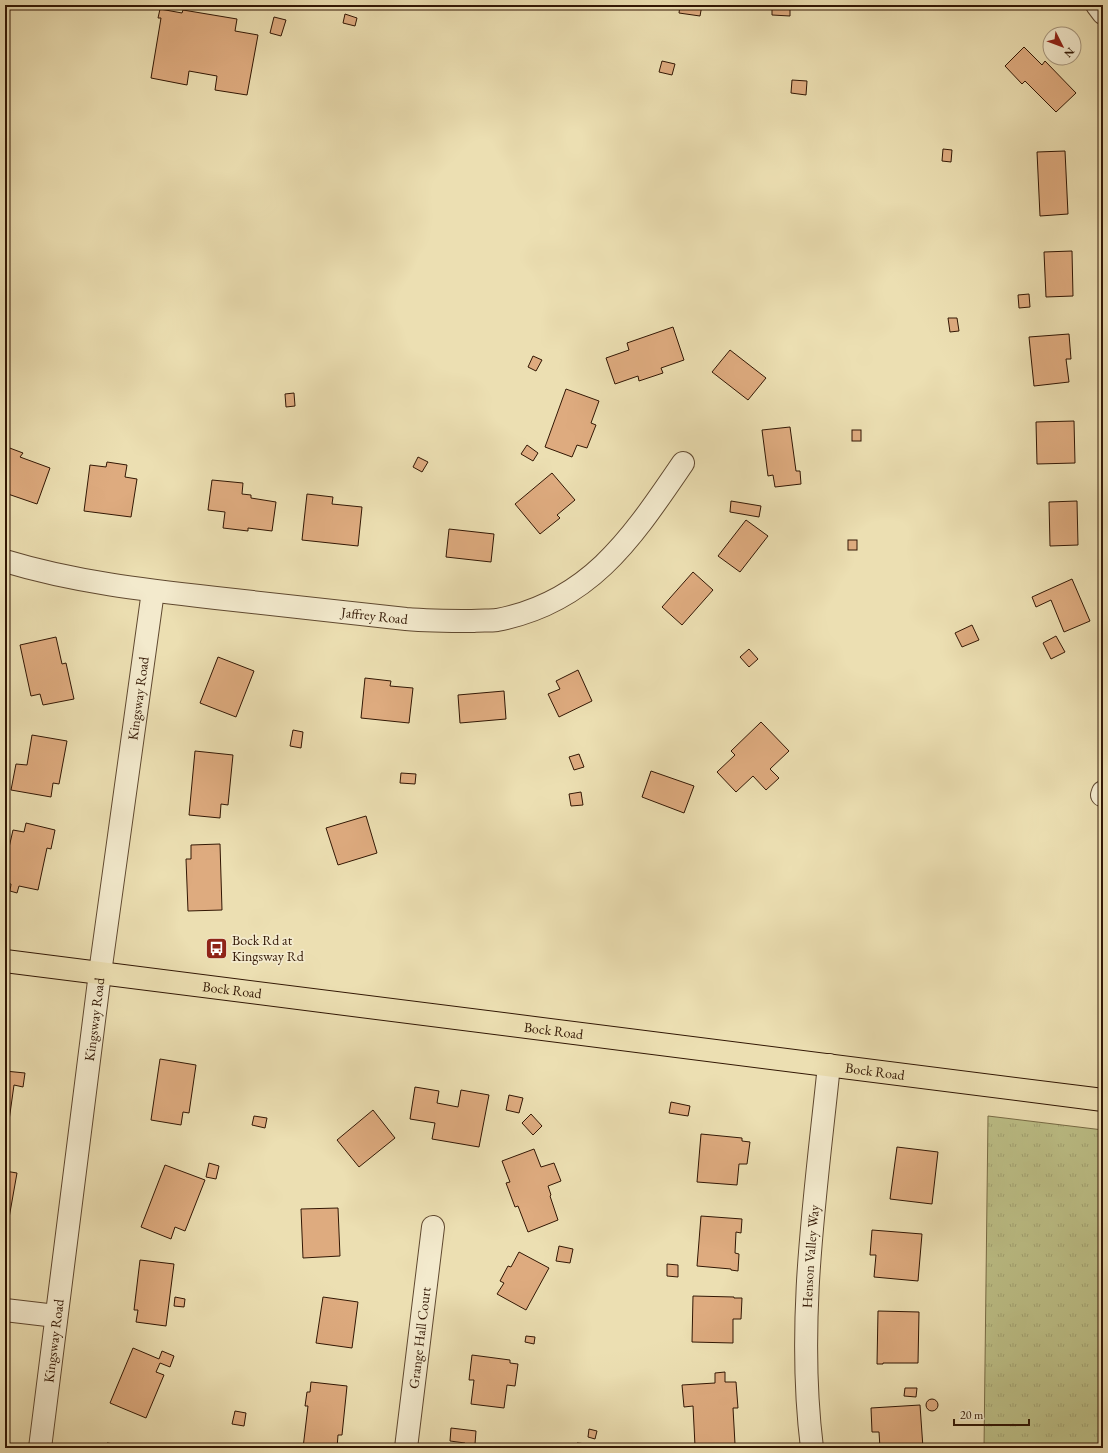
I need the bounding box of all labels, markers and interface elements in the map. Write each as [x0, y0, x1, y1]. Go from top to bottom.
north arrow [1042, 26, 1082, 66]
text: N [1061, 45, 1078, 61]
street label: Jaffrey Road [339, 603, 410, 628]
street label: Kingsway Road [123, 655, 153, 741]
place label: Bock Rd at Kingsway Rd [232, 931, 305, 965]
bus stop icon: Bock Rd at Kingsway Rd [204, 935, 230, 961]
street label: Kingsway Road [80, 976, 108, 1062]
street label: Bock Road [202, 977, 264, 1003]
street label: Bock Road [523, 1018, 585, 1043]
street label: Bock Road [844, 1058, 907, 1084]
street label: Henson Valley Way [798, 1203, 823, 1308]
street label: Grange Hall Court [404, 1285, 435, 1390]
street label: Kingsway Road [39, 1297, 68, 1384]
scale bar [954, 1401, 1029, 1427]
text: 20 m [960, 1407, 984, 1423]

